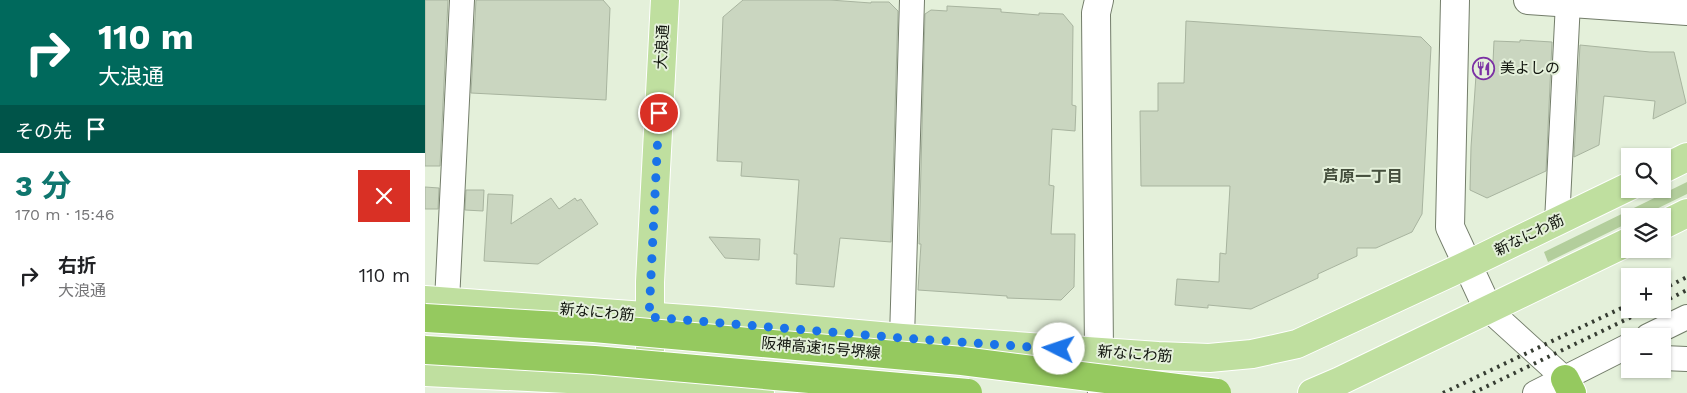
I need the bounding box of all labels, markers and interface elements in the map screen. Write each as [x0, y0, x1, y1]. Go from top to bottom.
text: 110 m [98, 16, 194, 58]
icon: right [15, 20, 80, 85]
street label: 大浪通 [652, 24, 672, 70]
restaurant icon: 美よしの [1472, 56, 1496, 80]
place label: 美よしの [1500, 59, 1560, 77]
text: 大浪通 [98, 64, 164, 89]
pin [638, 92, 680, 134]
icon: arrive [645, 99, 673, 127]
icon: arrive [82, 115, 110, 143]
text: その先 [15, 120, 72, 143]
map controls [1621, 148, 1671, 378]
button: search [1621, 148, 1671, 198]
district label: 芦原一丁目 [1323, 167, 1403, 186]
text: 3 分 [15, 168, 71, 203]
button: close [358, 170, 410, 222]
text: 170 m · 15:46 [15, 205, 115, 224]
button: layers [1621, 208, 1671, 258]
street label: 新なにわ筋 [1491, 210, 1567, 260]
text: 右折 [58, 254, 96, 277]
icon: right [15, 262, 43, 290]
text: 110 m [359, 264, 410, 287]
button: + [1621, 268, 1671, 318]
text: 大浪通 [58, 281, 106, 300]
street label: 新なにわ筋 [559, 300, 635, 324]
position arrow [1032, 322, 1084, 374]
button: − [1621, 328, 1671, 378]
street label: 阪神高速15号堺線 [761, 334, 881, 362]
street label: 新なにわ筋 [1097, 342, 1173, 366]

